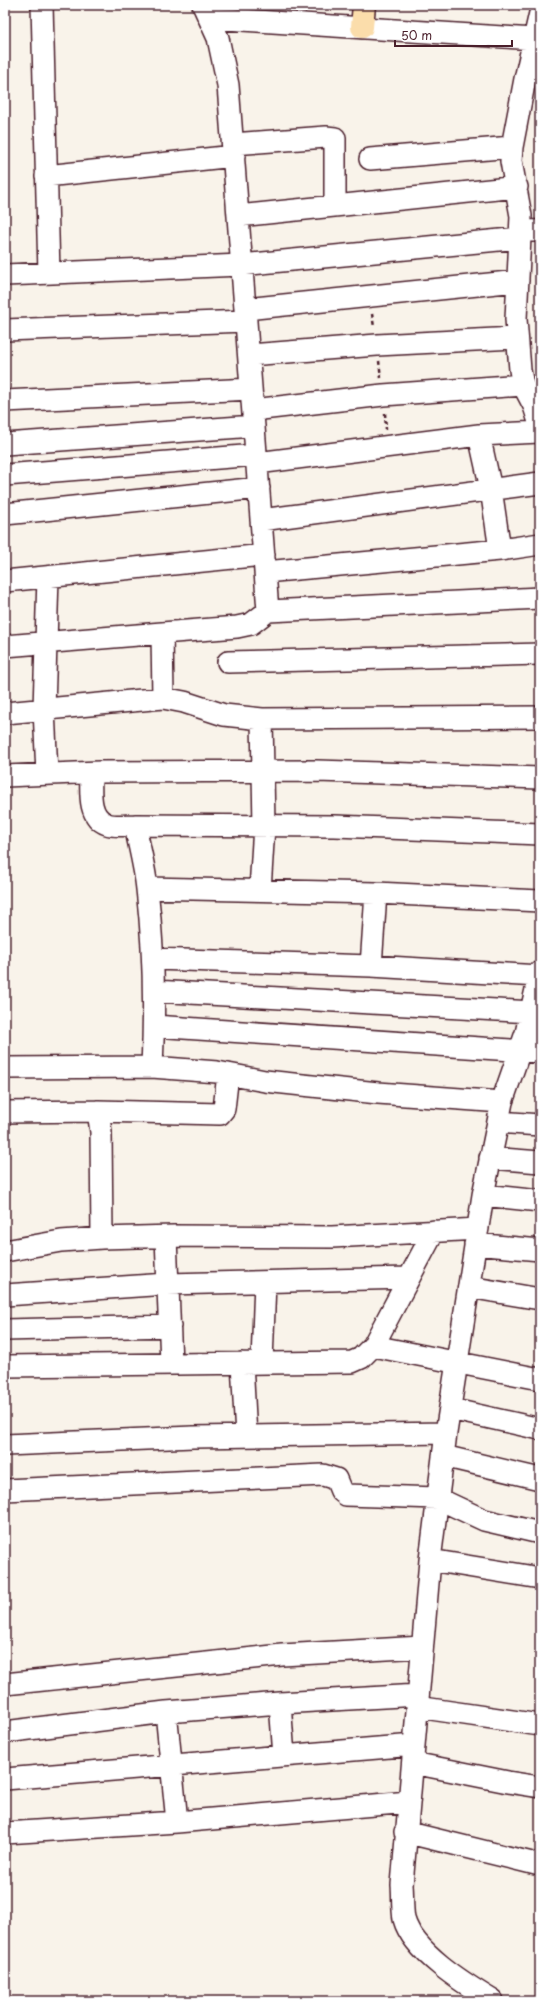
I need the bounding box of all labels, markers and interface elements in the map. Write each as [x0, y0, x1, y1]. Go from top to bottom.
scale bar [395, 22, 512, 48]
text: 50 m [401, 26, 432, 44]

